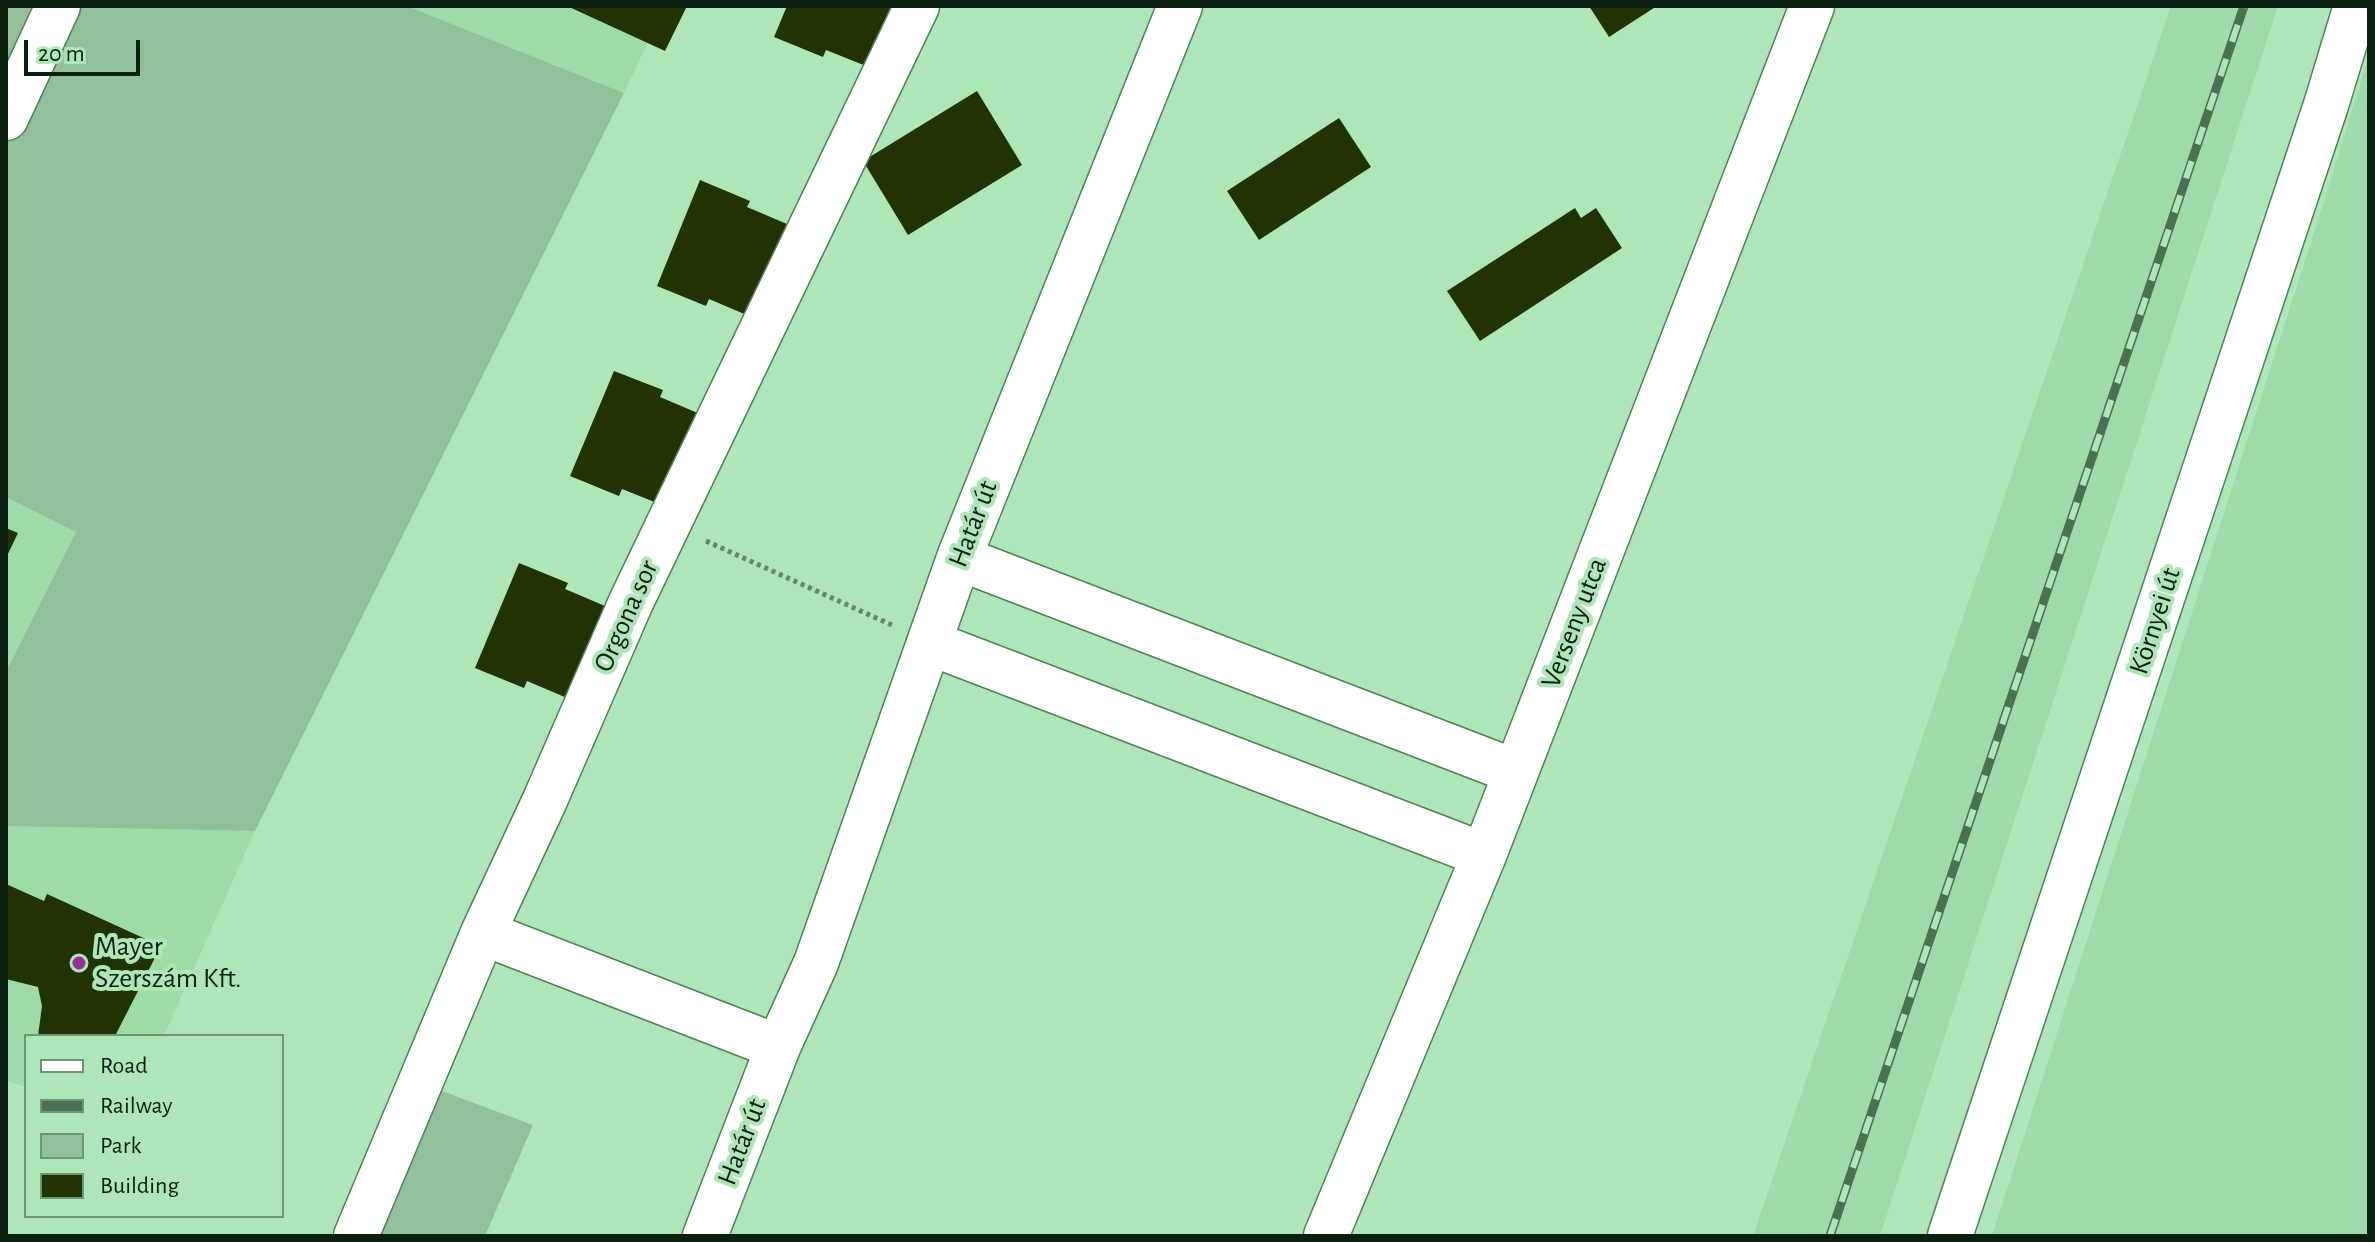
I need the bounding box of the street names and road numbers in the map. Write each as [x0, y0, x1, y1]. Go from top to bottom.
street label: Határ út [941, 476, 1005, 572]
street label: Verseny utca [1534, 553, 1614, 693]
street label: Orgona sor [586, 555, 666, 677]
street label: Környei út [2122, 563, 2188, 679]
street label: Határ út [710, 1094, 774, 1190]

